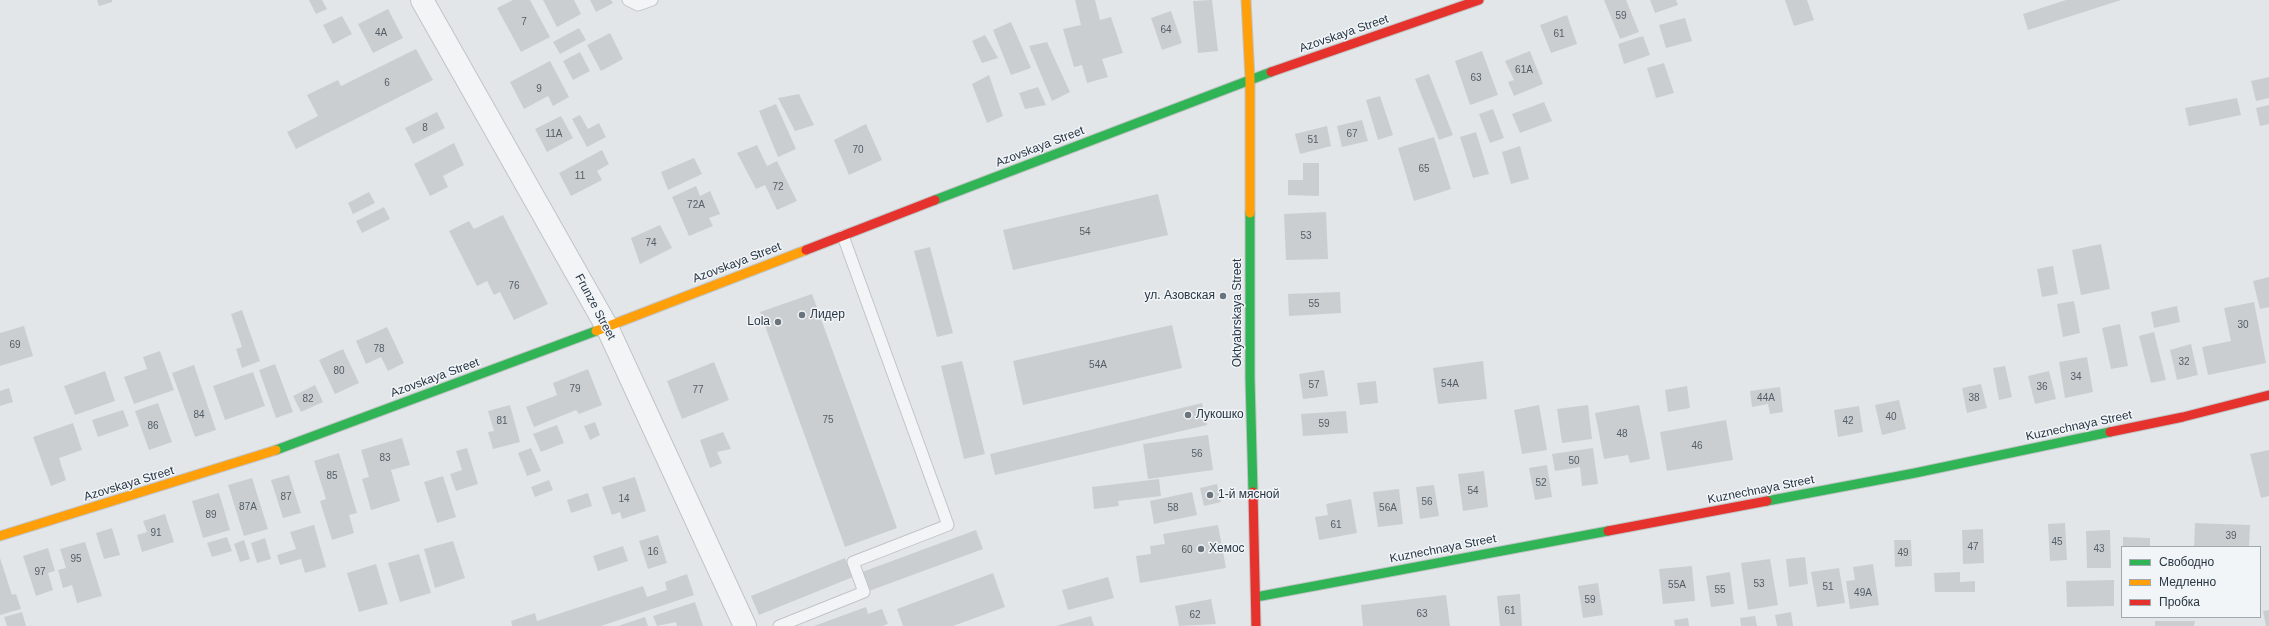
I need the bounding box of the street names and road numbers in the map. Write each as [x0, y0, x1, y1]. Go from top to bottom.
street label: Azovskaya Street [1298, 12, 1390, 56]
street label: Azovskaya Street [994, 124, 1086, 170]
street label: Azovskaya Street [691, 240, 783, 286]
street label: Oktyabrskaya Street [1231, 259, 1245, 367]
street label: Frunze Street [572, 272, 618, 342]
street label: Azovskaya Street [389, 355, 481, 401]
street label: Kuznechnaya Street [2025, 408, 2133, 444]
street label: Azovskaya Street [82, 463, 176, 505]
street label: Kuznechnaya Street [1707, 473, 1815, 507]
street label: Kuznechnaya Street [1389, 532, 1497, 566]

